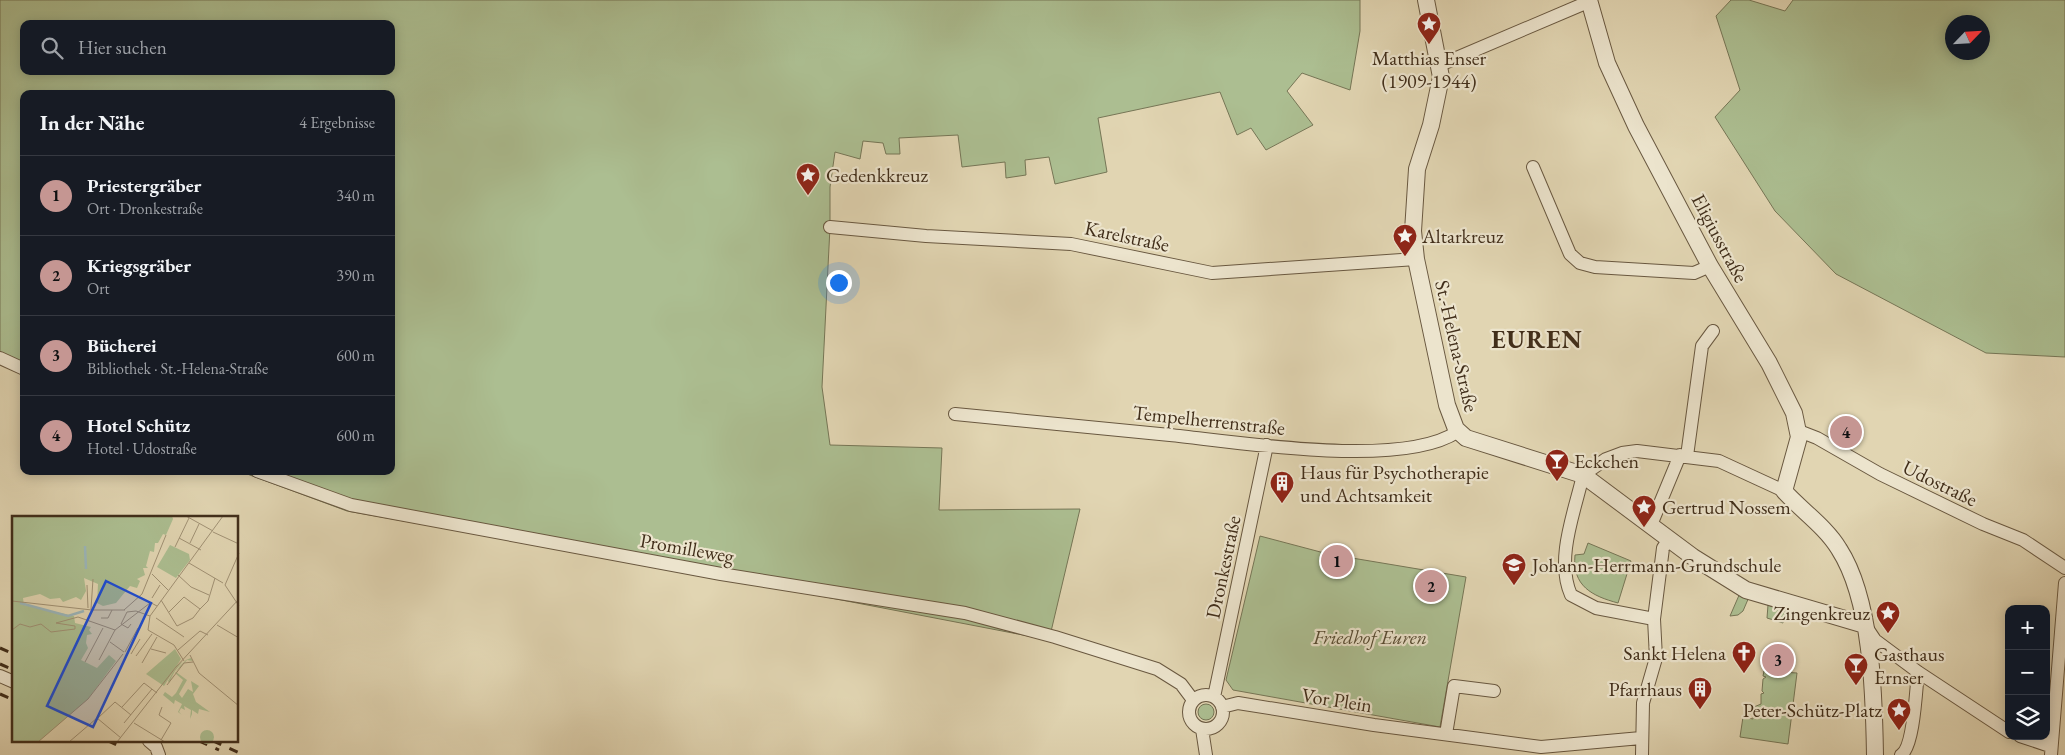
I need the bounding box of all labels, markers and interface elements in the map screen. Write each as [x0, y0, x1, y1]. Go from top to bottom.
place icon: Matthias Enser (1909-1944) [1416, 11, 1442, 45]
north arrow [1945, 15, 1990, 60]
search box [20, 20, 395, 75]
icon: search [38, 34, 66, 62]
text: Hier suchen [78, 35, 167, 60]
place label: Matthias Enser (1909-1944) [1372, 45, 1487, 94]
text: In der Nähe [40, 109, 145, 136]
text: 4 Ergebnisse [299, 112, 375, 133]
place icon: Gedenkkreuz [795, 162, 821, 196]
place label: Gedenkkreuz [826, 162, 928, 188]
text: Priestergräber [87, 173, 201, 198]
text: 1 [52, 185, 60, 206]
text: 340 m [336, 185, 375, 206]
street label: Eligiusstraße [1686, 189, 1754, 287]
text: Ort · Dronkestraße [87, 198, 203, 219]
street label: Karelstraße [1082, 214, 1172, 258]
place icon: Altarkreuz [1392, 223, 1418, 257]
place label: Altarkreuz [1421, 223, 1504, 249]
text: Kriegsgräber [87, 253, 191, 278]
text: 2 [52, 265, 60, 286]
text: 390 m [336, 265, 375, 286]
your location [826, 270, 852, 296]
text: Ort [87, 278, 110, 299]
street label: St.-Helena-Straße [1429, 278, 1485, 415]
district label: EUREN [1491, 323, 1583, 355]
text: Bücherei [87, 333, 157, 358]
text: 3 [52, 345, 60, 366]
text: 600 m [336, 345, 375, 366]
text: Bibliothek · St.-Helena-Straße [87, 358, 268, 379]
street label: Tempelherrenstraße [1132, 399, 1287, 441]
text: Hotel Schütz [87, 413, 190, 438]
pin: 4 [1830, 413, 1862, 451]
text: 4 [52, 425, 60, 446]
text: 600 m [336, 425, 375, 446]
text: Hotel · Udostraße [87, 438, 197, 459]
bar icon: Eckchen [1544, 448, 1570, 482]
place label: Eckchen [1574, 448, 1640, 474]
street label: Udostraße [1898, 454, 1982, 512]
place label: Haus für Psychotherapie und Achtsamkeit [1300, 459, 1489, 508]
building icon: Haus für Psychotherapie und Achtsamkeit [1269, 470, 1295, 504]
place icon: Gertrud Nossem [1631, 494, 1657, 528]
place label: Gertrud Nossem [1662, 494, 1791, 520]
street label: Dronkestraße [1199, 513, 1247, 621]
inset map [12, 516, 239, 742]
street label: Promilleweg [638, 527, 736, 569]
pin: 1 [1321, 542, 1353, 580]
school or university icon: Johann-Herrmann-Grundschule [1501, 552, 1527, 586]
place label: Johann-Herrmann-Grundschule [1530, 552, 1781, 578]
pin: 2 [1415, 567, 1447, 605]
place label: Zingenkreuz [1773, 600, 1870, 626]
place icon: Zingenkreuz [1875, 600, 1901, 634]
map controls [2005, 605, 2050, 740]
button: + [2005, 605, 2050, 650]
park label: Friedhof Euren [1312, 624, 1427, 650]
place label: Sankt Helena [1623, 640, 1726, 666]
church icon: Sankt Helena [1731, 640, 1757, 674]
pin: 3 [1762, 641, 1794, 679]
place label: Gasthaus Ernser [1874, 641, 1945, 690]
button: − [2005, 650, 2050, 695]
bar icon: Gasthaus Ernser [1843, 652, 1869, 686]
place label: Pfarrhaus [1608, 676, 1682, 702]
building icon: Pfarrhaus [1687, 676, 1713, 710]
street label: Vor Plein [1300, 682, 1375, 718]
button: layers [2005, 695, 2050, 740]
place label: Peter-Schütz-Platz [1743, 697, 1882, 723]
place icon: Peter-Schütz-Platz [1886, 697, 1912, 731]

